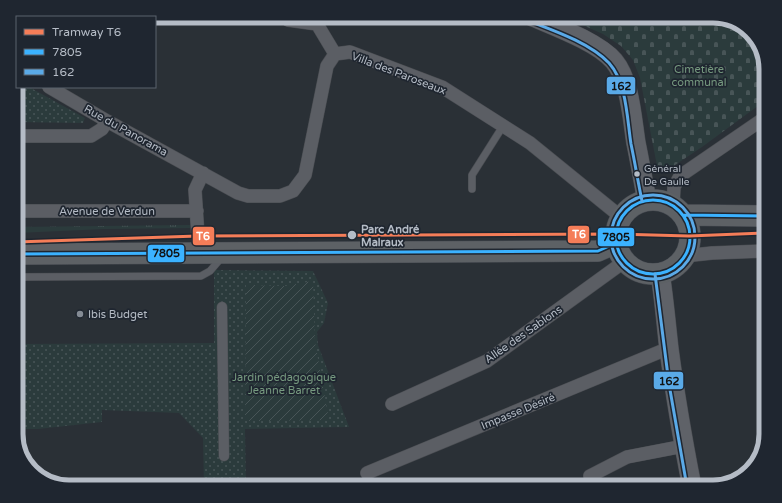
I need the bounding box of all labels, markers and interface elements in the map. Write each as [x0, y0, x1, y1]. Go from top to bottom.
legend [16, 16, 156, 88]
text: Tramway T6 [52, 25, 121, 39]
text: 7805 [52, 45, 82, 59]
street label: Villa des Paroseaux [350, 49, 448, 98]
park label: Cimetière communal [672, 63, 726, 89]
text: 162 [52, 65, 75, 79]
line badge: 162 [606, 76, 636, 95]
text: 162 [611, 80, 631, 93]
street label: Rue du Panorama [82, 102, 170, 159]
place label: Général De Gaulle [644, 163, 690, 188]
marker: Général De Gaulle [632, 169, 642, 179]
street label: Avenue de Verdun [59, 205, 155, 218]
place label: Parc André Malraux [361, 223, 420, 249]
line badge: T6 [567, 225, 590, 244]
line badge: T6 [192, 226, 215, 246]
line badge: 7805 [597, 227, 635, 247]
text: T6 [571, 228, 586, 241]
marker: Parc André Malraux [346, 229, 358, 241]
text: T6 [195, 230, 210, 243]
text: 7805 [602, 231, 630, 244]
line badge: 7805 [147, 244, 185, 263]
text: 7805 [152, 247, 180, 260]
street label: Allée des Sablons [482, 303, 565, 366]
place label: Ibis Budget [88, 308, 147, 321]
marker: Ibis Budget [75, 309, 85, 319]
park label: Jardin pédagogique Jeanne Barret [232, 371, 336, 397]
line badge: 162 [653, 371, 684, 390]
text: 162 [659, 375, 679, 388]
street label: Impasse Désiré [479, 391, 557, 432]

